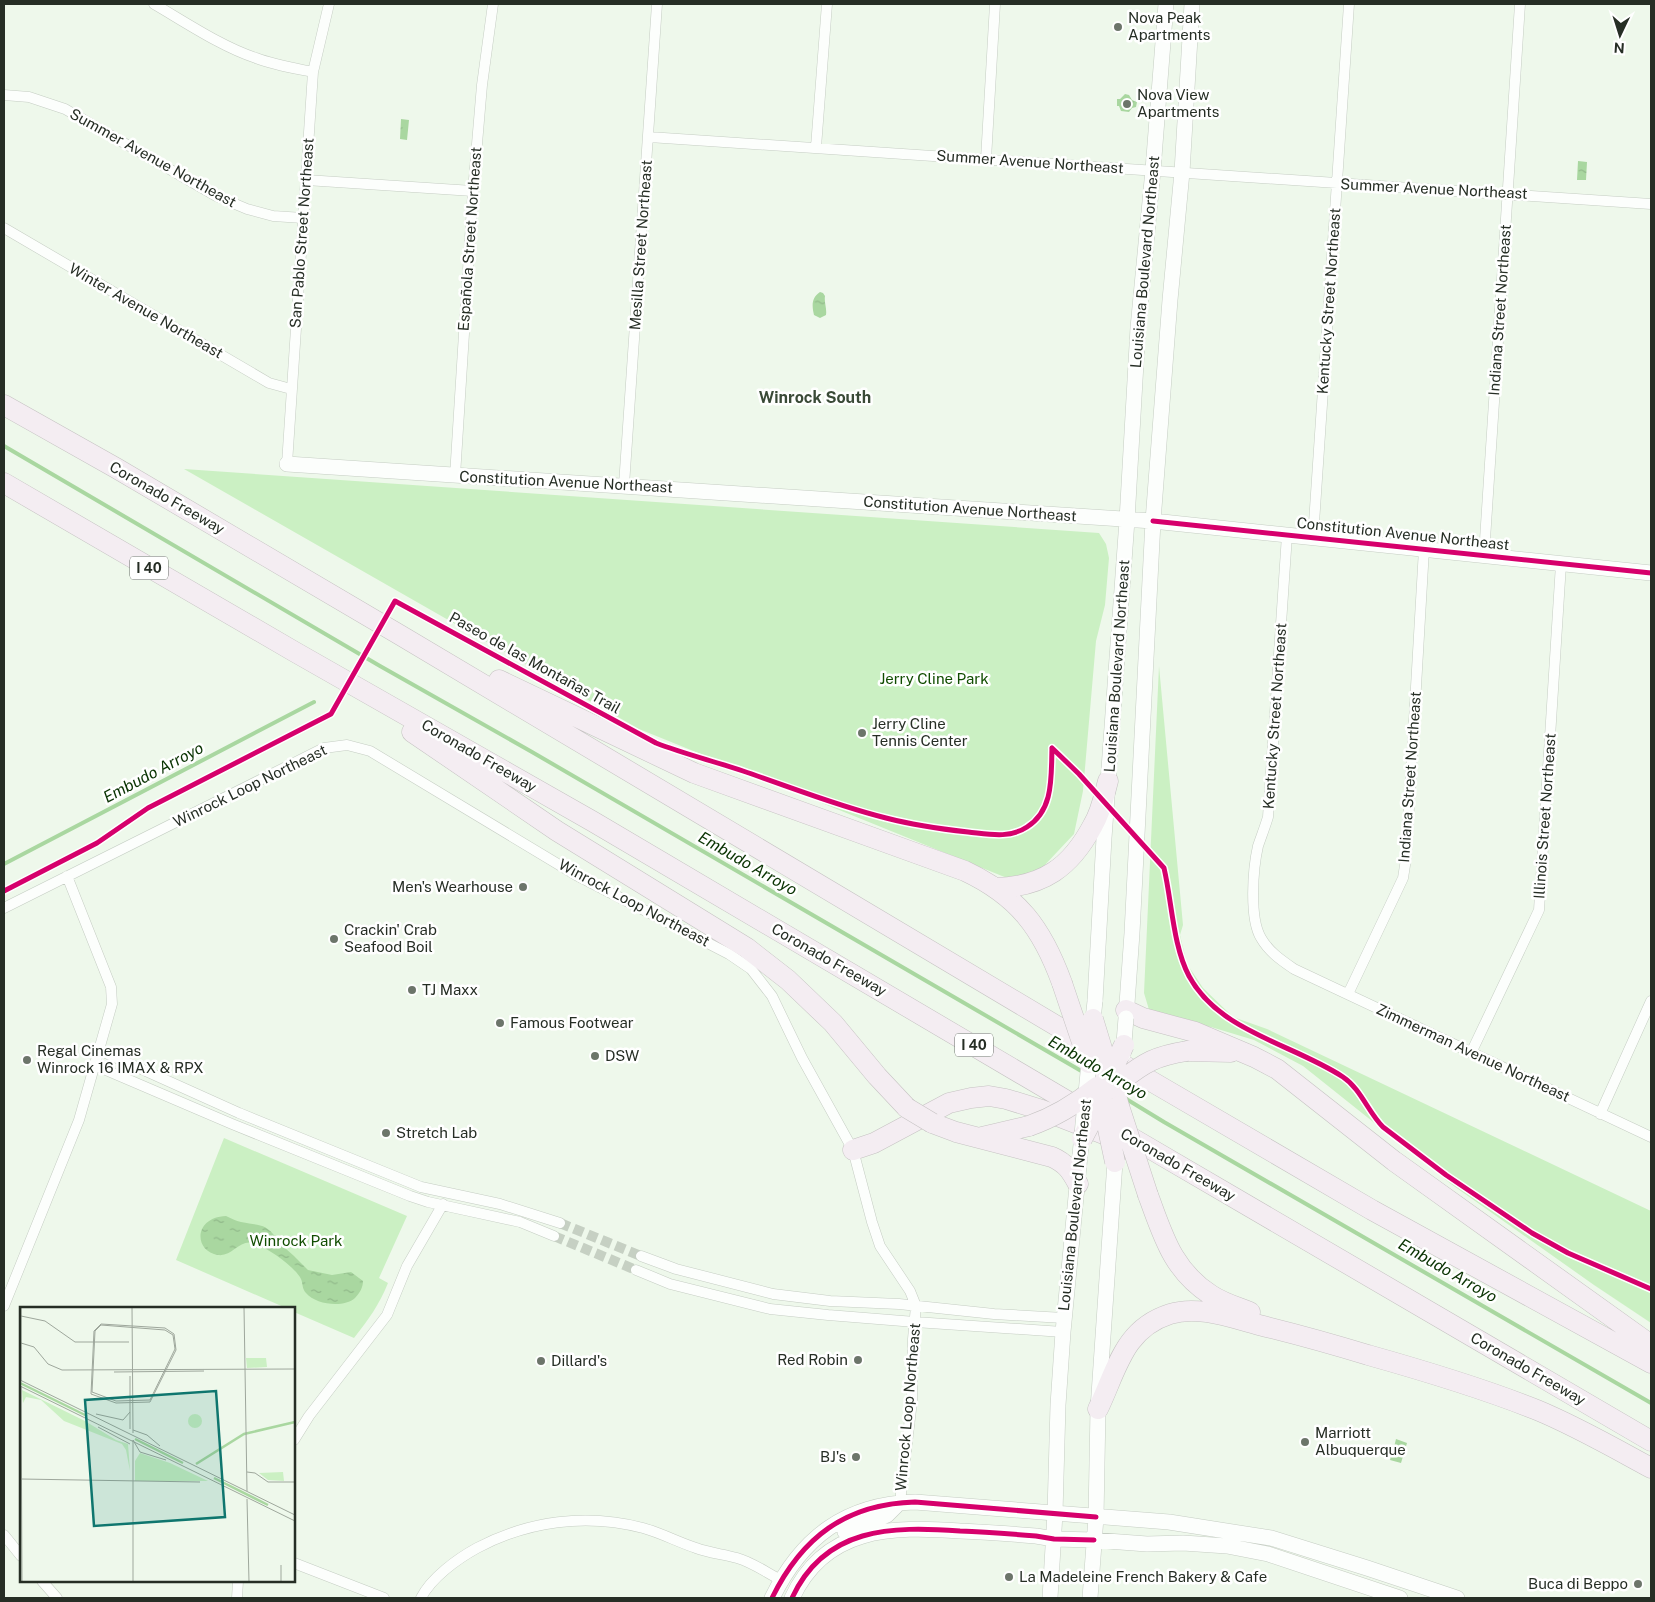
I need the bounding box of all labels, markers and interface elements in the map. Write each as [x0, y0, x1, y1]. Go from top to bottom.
place label: Nova Peak Apartments [1128, 9, 1210, 43]
north arrow [1595, 10, 1645, 60]
marker: Nova Peak Apartments [1112, 21, 1124, 33]
text: N [1613, 40, 1625, 56]
place label: Nova View Apartments [1137, 86, 1219, 120]
marker: Nova View Apartments [1121, 98, 1133, 110]
street label: Summer Avenue Northeast [67, 105, 240, 211]
street label: San Pablo Street Northeast [286, 137, 317, 329]
street label: Española Street Northeast [455, 146, 484, 332]
street label: Summer Avenue Northeast [936, 146, 1124, 177]
street label: Louisiana Boulevard Northeast [1127, 155, 1162, 369]
street label: Mesilla Street Northeast [626, 159, 655, 331]
street label: Summer Avenue Northeast [1340, 175, 1528, 202]
street label: Kentucky Street Northeast [1314, 207, 1343, 395]
street label: Indiana Street Northeast [1485, 224, 1514, 396]
street label: Winter Avenue Northeast [66, 259, 226, 362]
district label: Winrock South [759, 388, 871, 407]
street label: Coronado Freeway [107, 458, 228, 537]
street label: Constitution Avenue Northeast [459, 467, 673, 496]
street label: Constitution Avenue Northeast [863, 493, 1077, 524]
street label: Constitution Avenue Northeast [1296, 514, 1510, 553]
road number: I 40 [130, 556, 168, 580]
street label: Louisiana Boulevard Northeast [1101, 559, 1132, 773]
street label: Paseo de las Montañas Trail [447, 608, 624, 717]
street label: Kentucky Street Northeast [1260, 622, 1289, 810]
park label: Jerry Cline Park [879, 670, 989, 687]
street label: Indiana Street Northeast [1395, 691, 1424, 863]
place label: Jerry Cline Tennis Center [872, 715, 968, 749]
street label: Coronado Freeway [419, 716, 540, 795]
marker: Jerry Cline Tennis Center [856, 727, 868, 739]
street label: Illinois Street Northeast [1530, 732, 1559, 899]
water label: Embudo Arroyo [100, 738, 207, 807]
street label: Winrock Loop Northeast [170, 741, 329, 830]
water label: Embudo Arroyo [695, 828, 801, 899]
street label: Winrock Loop Northeast [556, 855, 713, 950]
place label: Men's Wearhouse [392, 878, 513, 895]
marker: Men's Wearhouse [517, 881, 529, 893]
street label: Coronado Freeway [769, 920, 890, 999]
place label: Crackin' Crab Seafood Boil [344, 921, 437, 955]
marker: Crackin' Crab Seafood Boil [328, 933, 340, 945]
place label: TJ Maxx [422, 981, 478, 998]
marker: TJ Maxx [406, 984, 418, 996]
street label: Zimmerman Avenue Northeast [1374, 1000, 1573, 1105]
place label: Famous Footwear [510, 1014, 634, 1031]
marker: Famous Footwear [494, 1017, 506, 1029]
water label: Embudo Arroyo [1045, 1032, 1151, 1103]
road number: I 40 [955, 1034, 993, 1056]
place label: Regal Cinemas Winrock 16 IMAX & RPX [37, 1042, 204, 1076]
place label: DSW [605, 1047, 639, 1064]
marker: DSW [589, 1050, 601, 1062]
marker: Regal Cinemas Winrock 16 IMAX & RPX [21, 1054, 33, 1066]
street label: Louisiana Boulevard Northeast [1055, 1098, 1094, 1312]
place label: Stretch Lab [396, 1124, 477, 1141]
street label: Coronado Freeway [1118, 1125, 1239, 1204]
marker: Stretch Lab [380, 1127, 392, 1139]
park label: Winrock Park [249, 1232, 343, 1249]
water label: Embudo Arroyo [1395, 1235, 1501, 1306]
inset map [20, 1307, 295, 1582]
street label: Winrock Loop Northeast [892, 1322, 923, 1492]
street label: Coronado Freeway [1468, 1329, 1589, 1408]
place label: Red Robin [777, 1351, 848, 1368]
place label: Dillard's [551, 1352, 607, 1369]
marker: Red Robin [852, 1354, 864, 1366]
marker: Dillard's [535, 1355, 547, 1367]
place label: Marriott Albuquerque [1315, 1424, 1406, 1458]
marker: Marriott Albuquerque [1299, 1436, 1311, 1448]
place label: BJ's [820, 1448, 846, 1465]
marker: BJ's [850, 1451, 862, 1463]
place label: La Madeleine French Bakery & Cafe [1019, 1568, 1267, 1585]
marker: La Madeleine French Bakery & Cafe [1003, 1571, 1015, 1583]
place label: Buca di Beppo [1528, 1575, 1628, 1592]
marker: Buca di Beppo [1632, 1578, 1644, 1590]

